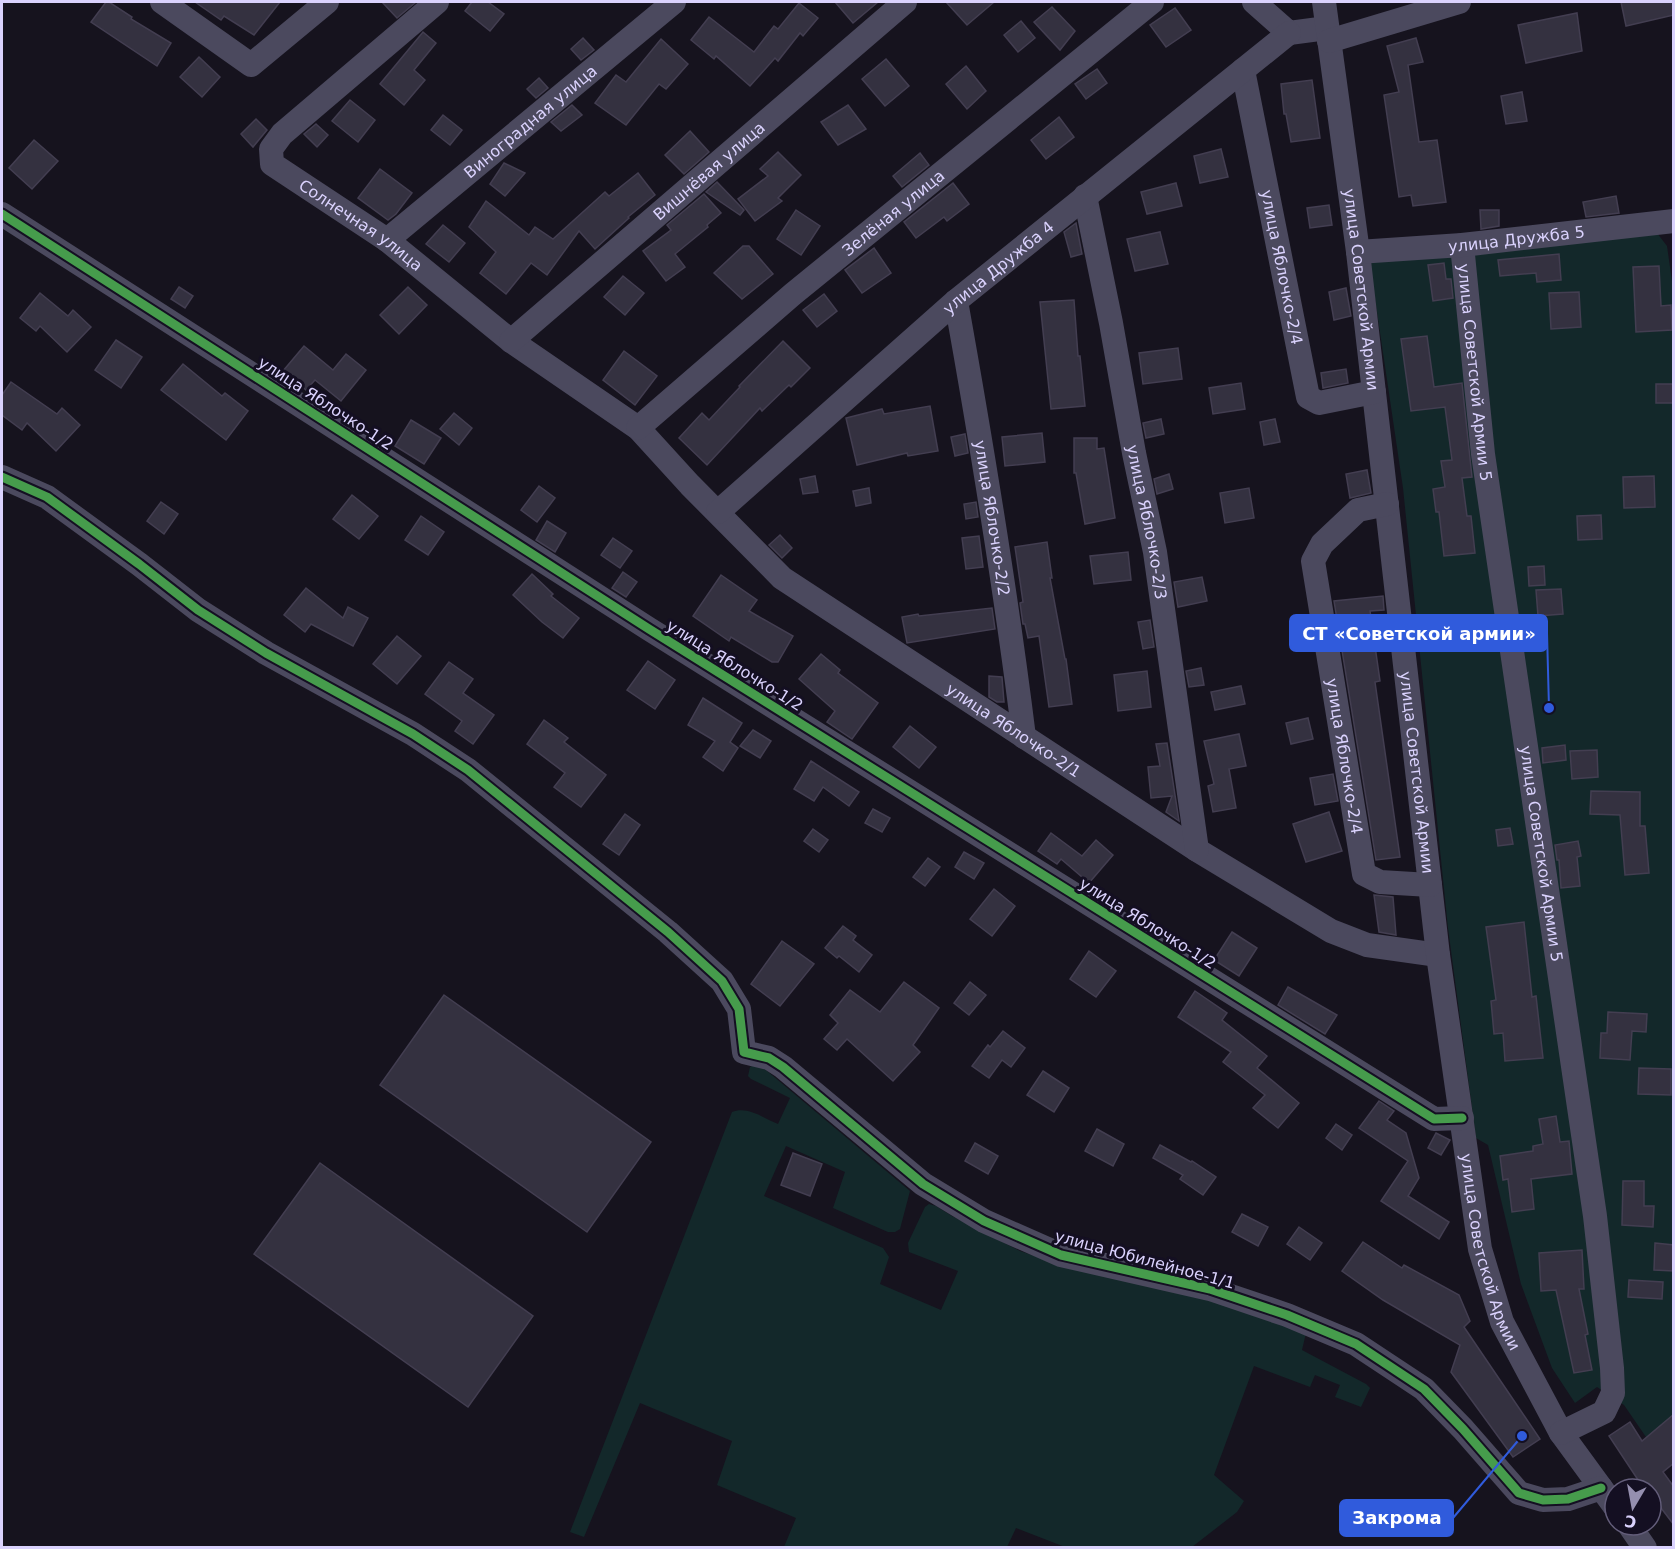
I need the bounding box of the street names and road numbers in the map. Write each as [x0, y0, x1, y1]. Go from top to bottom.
street label: Виноградная улица [460, 61, 601, 182]
street label: Вишнёвая улица [649, 118, 769, 224]
street label: Зелёная улица [839, 166, 948, 260]
street label: Солнечная улица [295, 175, 426, 275]
street label: улица Советской Армии [1339, 187, 1383, 392]
street label: улица Яблочко-2/4 [1257, 188, 1306, 346]
street label: улица Дружба 4 [939, 217, 1058, 318]
street label: улица Дружба 5 [1447, 222, 1586, 256]
street label: улица Советской Армии 5 [1454, 263, 1496, 482]
street label: улица Яблочко-1/2 [255, 353, 397, 454]
street label: улица Яблочко-2/2 [970, 439, 1014, 597]
street label: улица Яблочко-2/3 [1123, 443, 1171, 601]
street label: улица Яблочко-1/2 [663, 616, 806, 715]
street label: улица Советской Армии [1396, 670, 1438, 874]
street label: улица Яблочко-2/4 [1322, 677, 1366, 835]
street label: улица Яблочко-2/1 [942, 679, 1085, 781]
street label: улица Советской Армии 5 [1516, 744, 1567, 963]
street label: улица Яблочко-1/2 [1076, 874, 1219, 973]
street label: улица Советской Армии [1456, 1152, 1524, 1354]
street label: улица Юбилейное-1/1 [1053, 1226, 1237, 1293]

